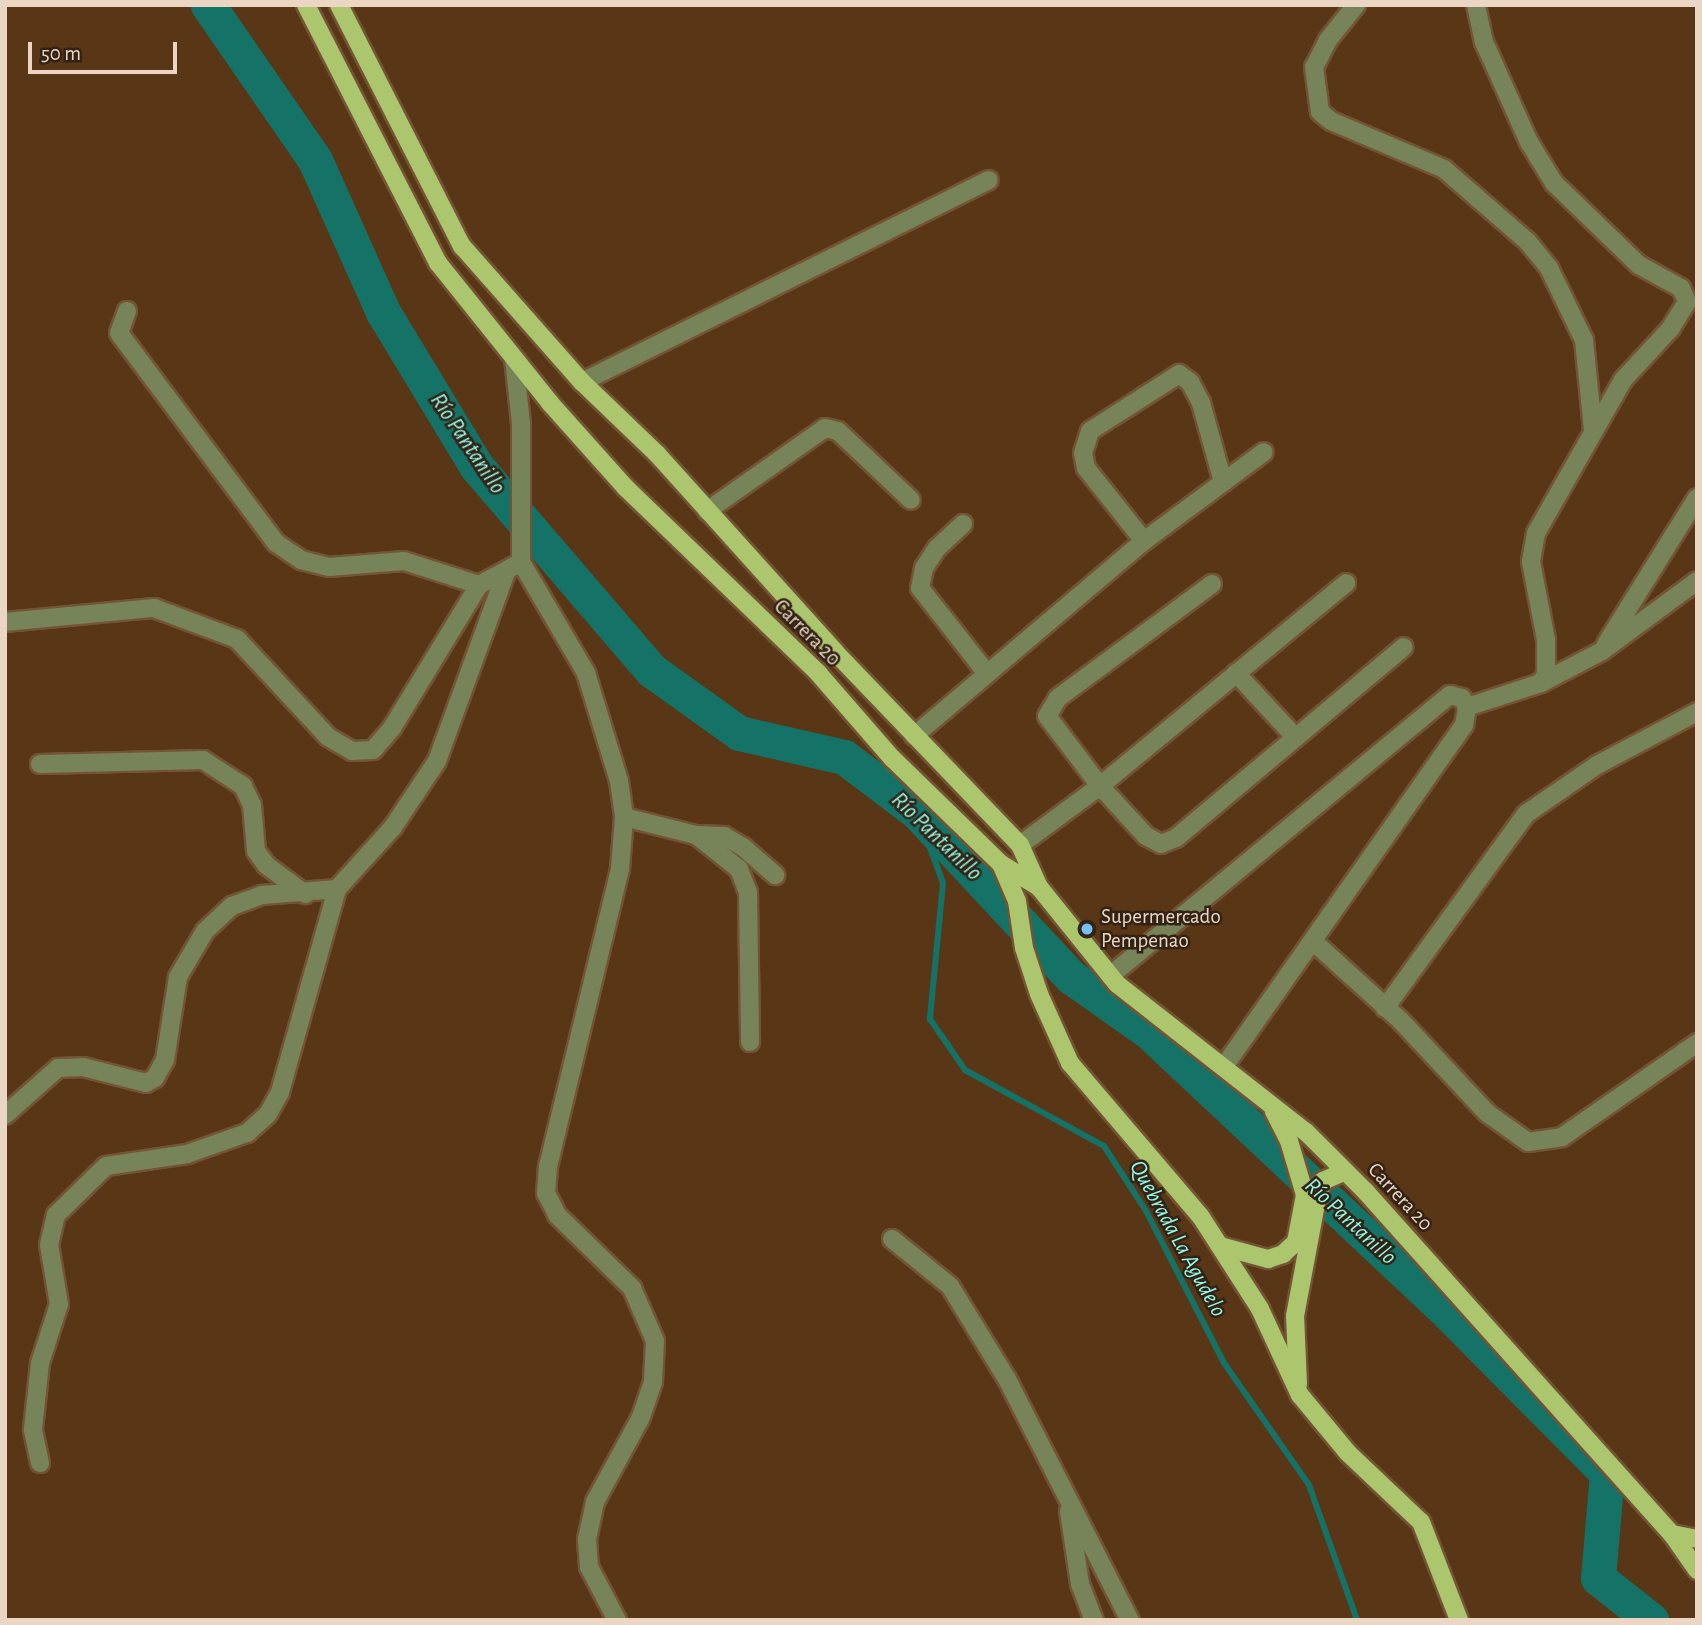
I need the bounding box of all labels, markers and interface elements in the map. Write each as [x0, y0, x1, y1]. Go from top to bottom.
scale bar [32, 28, 180, 72]
text: 50 m [41, 43, 81, 64]
water label: Río Pantanillo [423, 388, 511, 500]
street label: Carrera 20 [768, 594, 846, 672]
water label: Río Pantanillo [885, 787, 987, 887]
place label: Supermercado Pempenao [1101, 904, 1221, 954]
marker: Supermercado Pempenao [1079, 921, 1095, 937]
water label: Quebrada La Agudelo [1123, 1156, 1231, 1322]
street label: Carrera 20 [1362, 1158, 1438, 1236]
water label: Río Pantanillo [1298, 1173, 1402, 1271]

